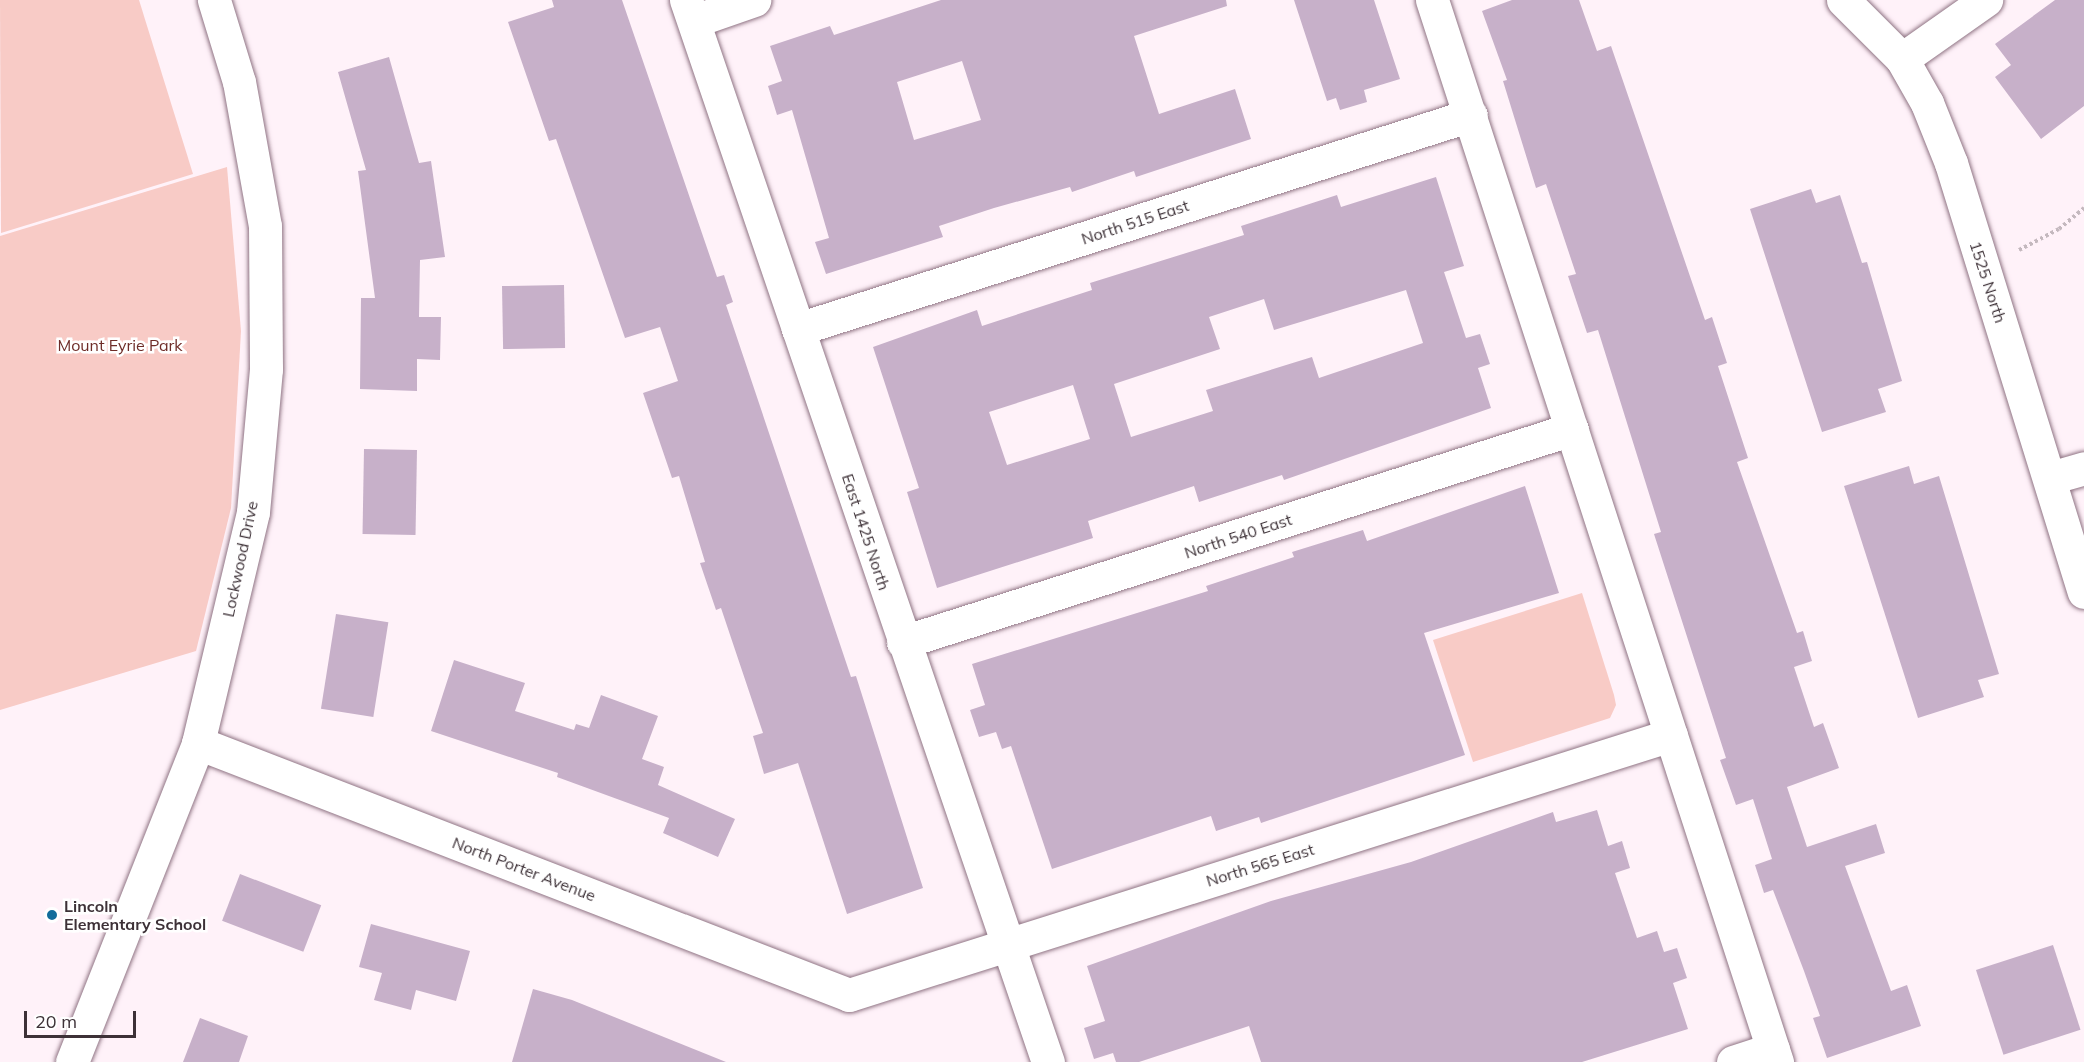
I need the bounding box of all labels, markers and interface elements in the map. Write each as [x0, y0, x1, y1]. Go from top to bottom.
street label: North 515 East [1079, 196, 1191, 248]
street label: 1525 North [1966, 239, 2010, 325]
park label: Mount Eyrie Park [57, 335, 183, 355]
street label: East 1425 North [838, 471, 894, 593]
street label: Lockwood Drive [218, 499, 262, 619]
street label: North 540 East [1182, 510, 1294, 562]
street label: North Porter Avenue [450, 833, 598, 905]
street label: North 565 East [1204, 839, 1316, 891]
place label: Lincoln Elementary School [64, 896, 206, 934]
marker: Lincoln Elementary School [45, 908, 59, 922]
scale bar [27, 999, 140, 1037]
text: 20 m [35, 1010, 77, 1033]

